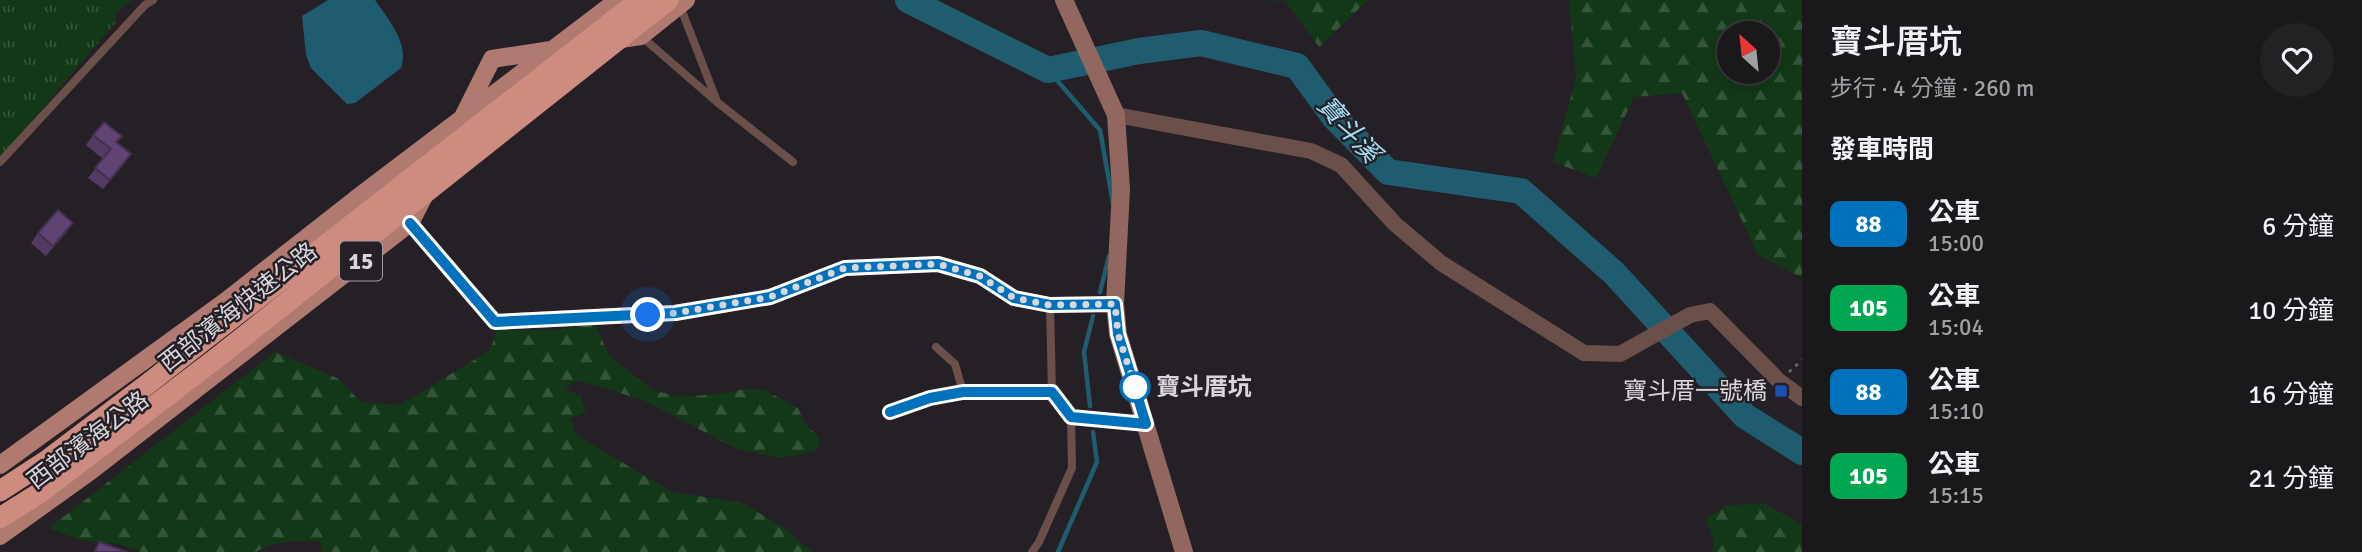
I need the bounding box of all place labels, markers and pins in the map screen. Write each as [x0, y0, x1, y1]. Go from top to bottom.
marker: 寶斗厝坑 [1120, 372, 1150, 402]
place label: 寶斗厝坑 [1156, 372, 1252, 402]
place label: 寶斗厝一號橋 [1623, 376, 1767, 406]
marker: 寶斗厝一號橋 [1773, 383, 1789, 399]

